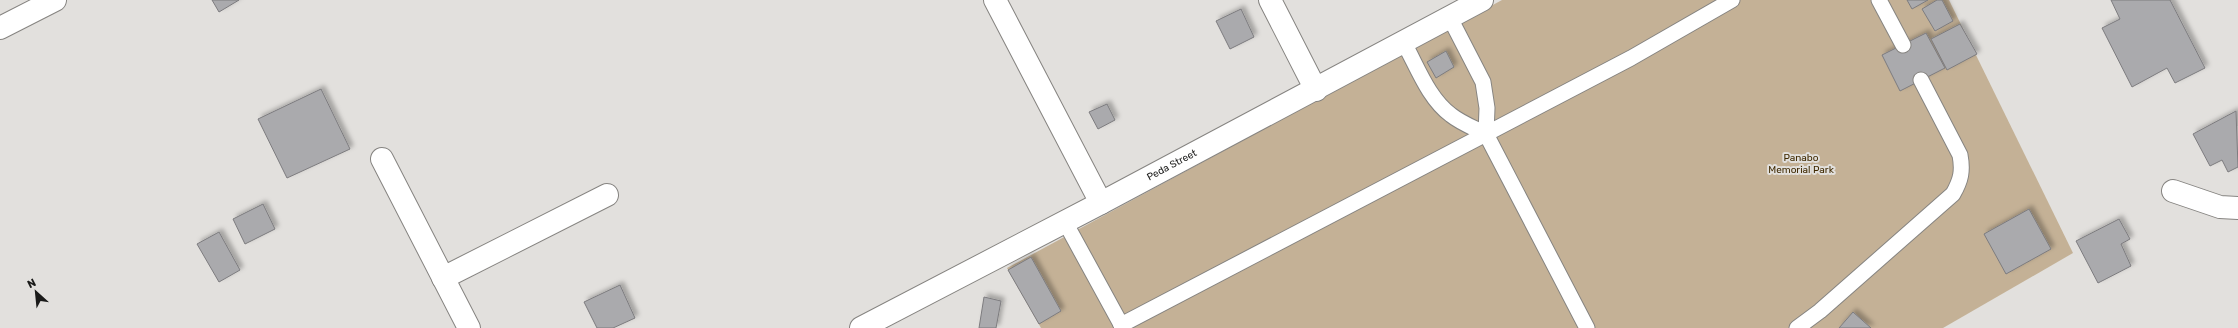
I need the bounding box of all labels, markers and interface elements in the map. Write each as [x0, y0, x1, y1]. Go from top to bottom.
street label: Peda Street [1145, 147, 1199, 183]
park label: Panabo Memorial Park [1768, 152, 1835, 176]
north arrow [16, 272, 56, 312]
text: N [25, 276, 38, 291]

